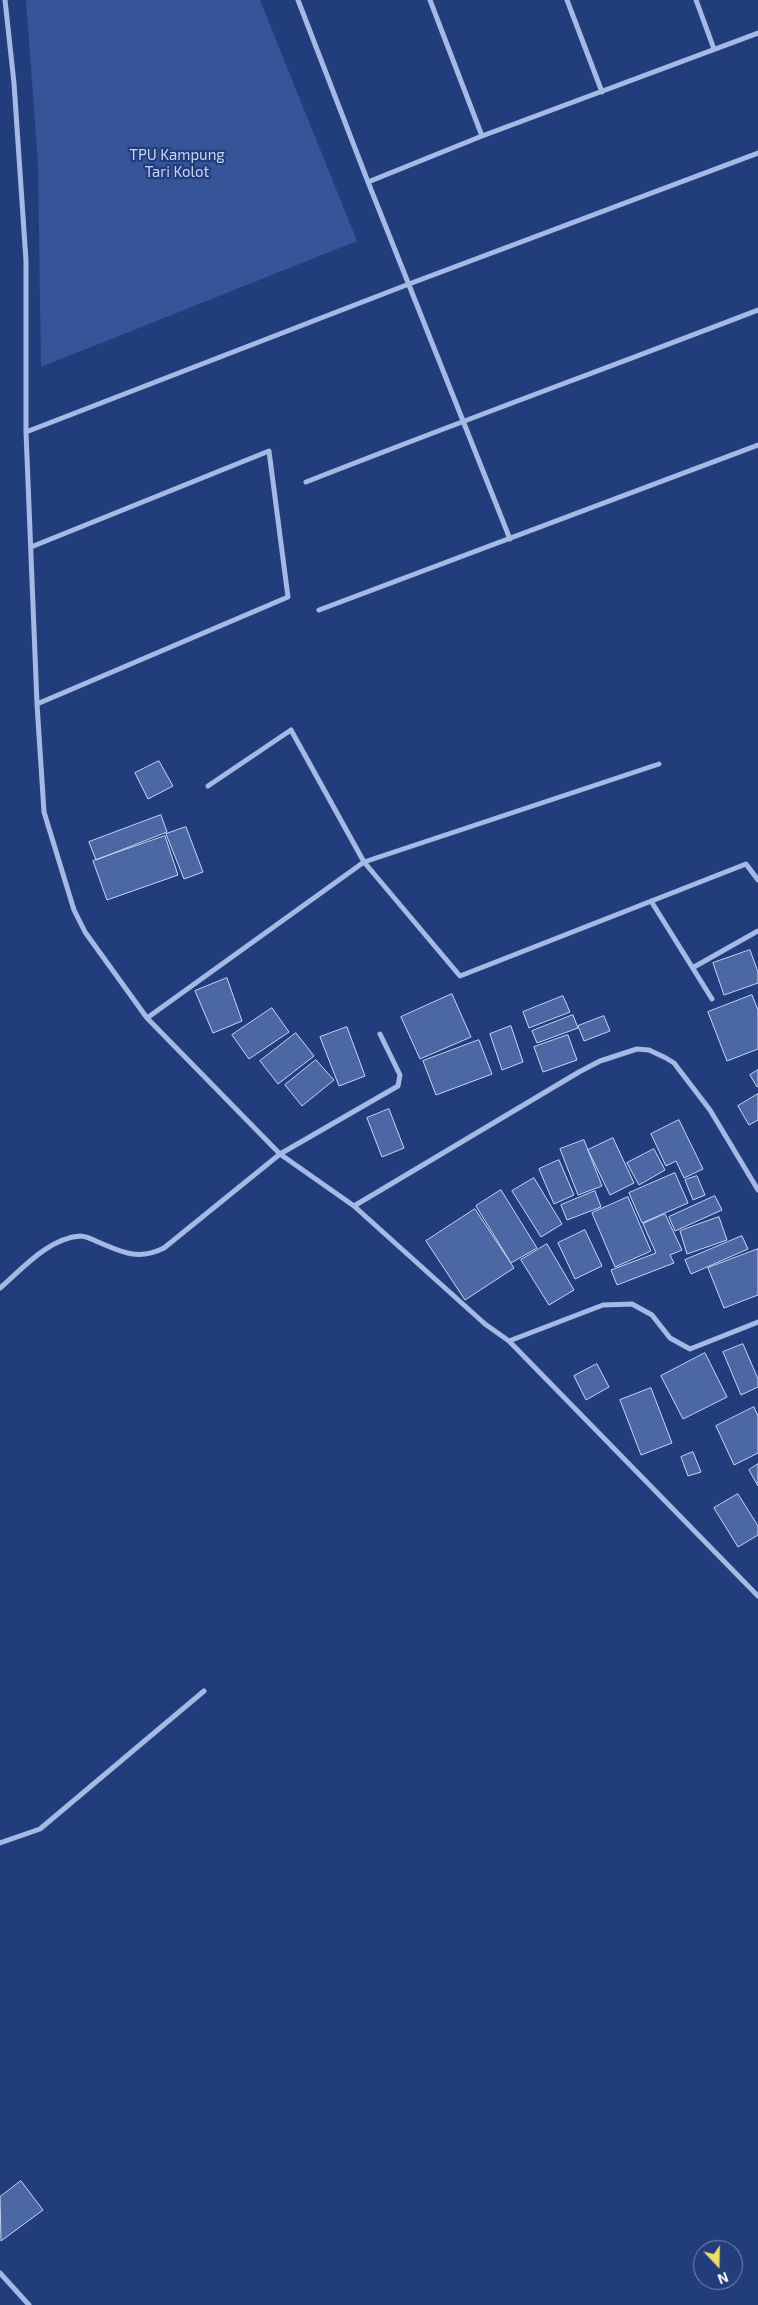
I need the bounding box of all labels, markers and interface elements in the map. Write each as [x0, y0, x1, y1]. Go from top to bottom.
park label: TPU Kampung Tari Kolot [129, 146, 225, 181]
north arrow [693, 2240, 743, 2290]
text: N [715, 2269, 731, 2288]

